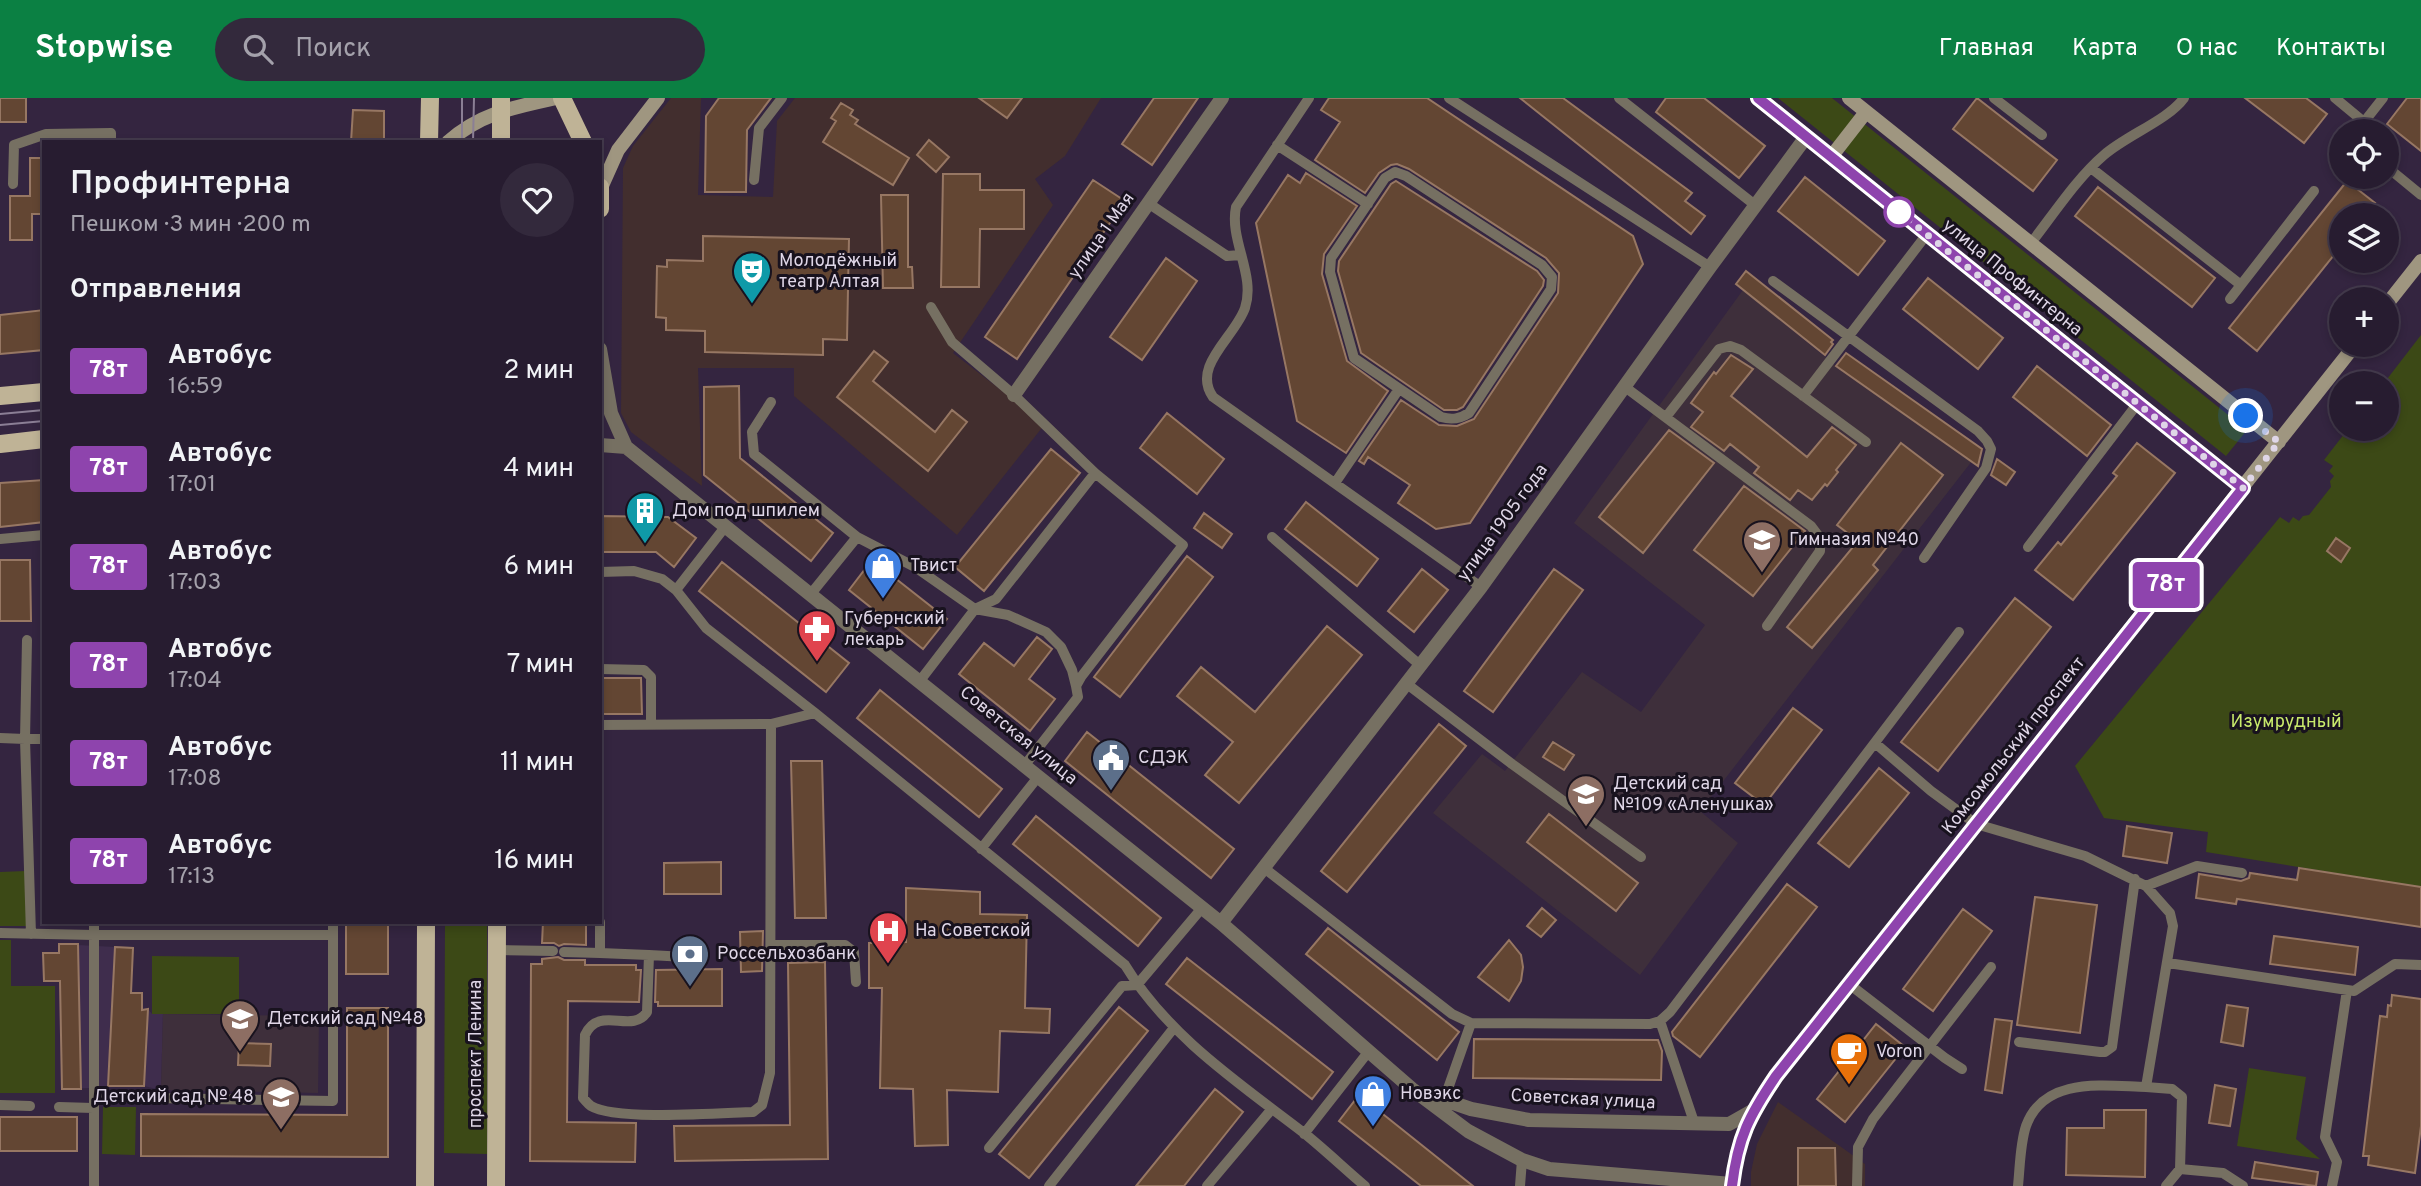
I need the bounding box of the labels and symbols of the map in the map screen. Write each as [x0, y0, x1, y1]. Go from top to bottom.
street label: улица 1 Мая [1064, 188, 1140, 284]
unlabelled marker [1884, 197, 1914, 227]
street label: улица Профинтерна [1937, 214, 2087, 342]
theatre icon: Молодёжный театр Алтая [731, 250, 773, 305]
place label: Молодёжный театр Алтая [779, 250, 897, 294]
your location [2228, 398, 2263, 433]
street label: улица 1905 года [1453, 460, 1553, 586]
building icon: Дом под шпилем [624, 490, 666, 545]
place label: Дом под шпилем [672, 500, 820, 523]
school or university icon: Гимназия №40 [1741, 519, 1783, 574]
place label: Гимназия №40 [1789, 529, 1919, 552]
shop icon: Твист [862, 545, 904, 600]
place label: Твист [910, 555, 957, 578]
line badge: 78т [2126, 562, 2206, 608]
pharmacy icon: Губернский лекарь [796, 608, 838, 663]
place label: Губернский лекарь [844, 608, 945, 652]
street label: Комсомольский проспект [1937, 652, 2091, 840]
street label: Советская улица [954, 681, 1082, 791]
park label: Изумрудный [2230, 711, 2342, 734]
public building icon: СДЭК [1090, 737, 1132, 792]
place label: СДЭК [1138, 747, 1189, 770]
school or university icon: Детский сад №109 «Аленушка» [1565, 773, 1607, 828]
place label: Детский сад №109 «Аленушка» [1613, 773, 1774, 817]
hospital icon: На Советской [867, 910, 909, 965]
place label: На Советской [915, 920, 1031, 943]
bank icon: Россельхозбанк [669, 933, 711, 988]
place label: Россельхозбанк [717, 943, 857, 966]
street label: проспект Ленина [465, 980, 488, 1128]
school or university icon: Детский сад №48 [219, 998, 261, 1053]
place label: Детский сад №48 [267, 1008, 423, 1031]
cafe icon: Voron [1828, 1031, 1870, 1086]
place label: Voron [1876, 1041, 1923, 1064]
shop icon: Новэкс [1352, 1073, 1394, 1128]
school or university icon: Детский сад № 48 [260, 1076, 302, 1131]
place label: Новэкс [1400, 1083, 1461, 1106]
street label: Советская улица [1510, 1085, 1656, 1115]
place label: Детский сад № 48 [93, 1086, 254, 1109]

